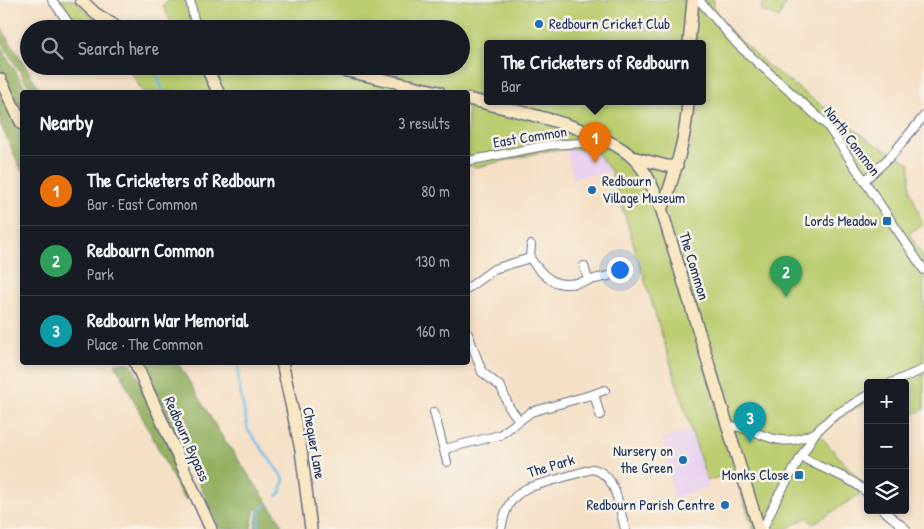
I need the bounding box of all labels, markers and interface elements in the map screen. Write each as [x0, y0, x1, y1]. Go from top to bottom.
place label: Redbourn Cricket Club [549, 13, 670, 34]
marker: Redbourn Cricket Club [533, 18, 545, 30]
search box [20, 20, 470, 75]
icon: search [38, 34, 66, 62]
text: Search here [78, 35, 159, 61]
popup [484, 40, 706, 105]
text: The Cricketers of Redbourn [501, 49, 689, 75]
text: Bar [501, 75, 521, 97]
street label: North Common [819, 102, 886, 180]
text: Nearby [40, 108, 93, 137]
text: 3 results [398, 112, 450, 134]
street label: East Common [492, 120, 569, 153]
pin: 1 [579, 122, 611, 163]
text: The Cricketers of Redbourn [87, 167, 275, 193]
place label: Redbourn Village Museum [602, 170, 685, 208]
text: 1 [53, 180, 59, 202]
text: 80 m [421, 180, 450, 202]
marker: Redbourn Village Museum [586, 184, 598, 196]
text: Bar · East Common [87, 193, 197, 215]
place label: Lords Meadow [805, 210, 877, 231]
marker: Lords Meadow [881, 215, 893, 227]
street label: The Common [674, 229, 715, 303]
text: Redbourn Common [87, 237, 214, 263]
text: 2 [52, 250, 60, 272]
text: 130 m [415, 250, 450, 272]
pin: 2 [770, 256, 802, 297]
your location [607, 257, 633, 283]
text: Park [87, 263, 114, 285]
text: Redbourn War Memorial [87, 307, 248, 333]
text: 3 [52, 320, 60, 342]
text: 160 m [416, 320, 450, 342]
text: Place · The Common [87, 333, 203, 355]
map controls [864, 379, 909, 514]
button: + [864, 379, 909, 424]
street label: Redbourn Bypass [159, 393, 216, 485]
pin: 3 [734, 402, 766, 443]
street label: Chequer Lane [298, 405, 331, 481]
button: − [864, 424, 909, 469]
place label: Nursery on the Green [613, 440, 673, 478]
street label: The Park [525, 448, 577, 483]
marker: Nursery on the Green [677, 454, 689, 466]
place label: Monks Close [722, 464, 789, 485]
marker: Monks Close [793, 469, 805, 481]
button: layers [864, 469, 909, 514]
place label: Redbourn Parish Centre [587, 494, 715, 515]
marker: Redbourn Parish Centre [719, 499, 731, 511]

